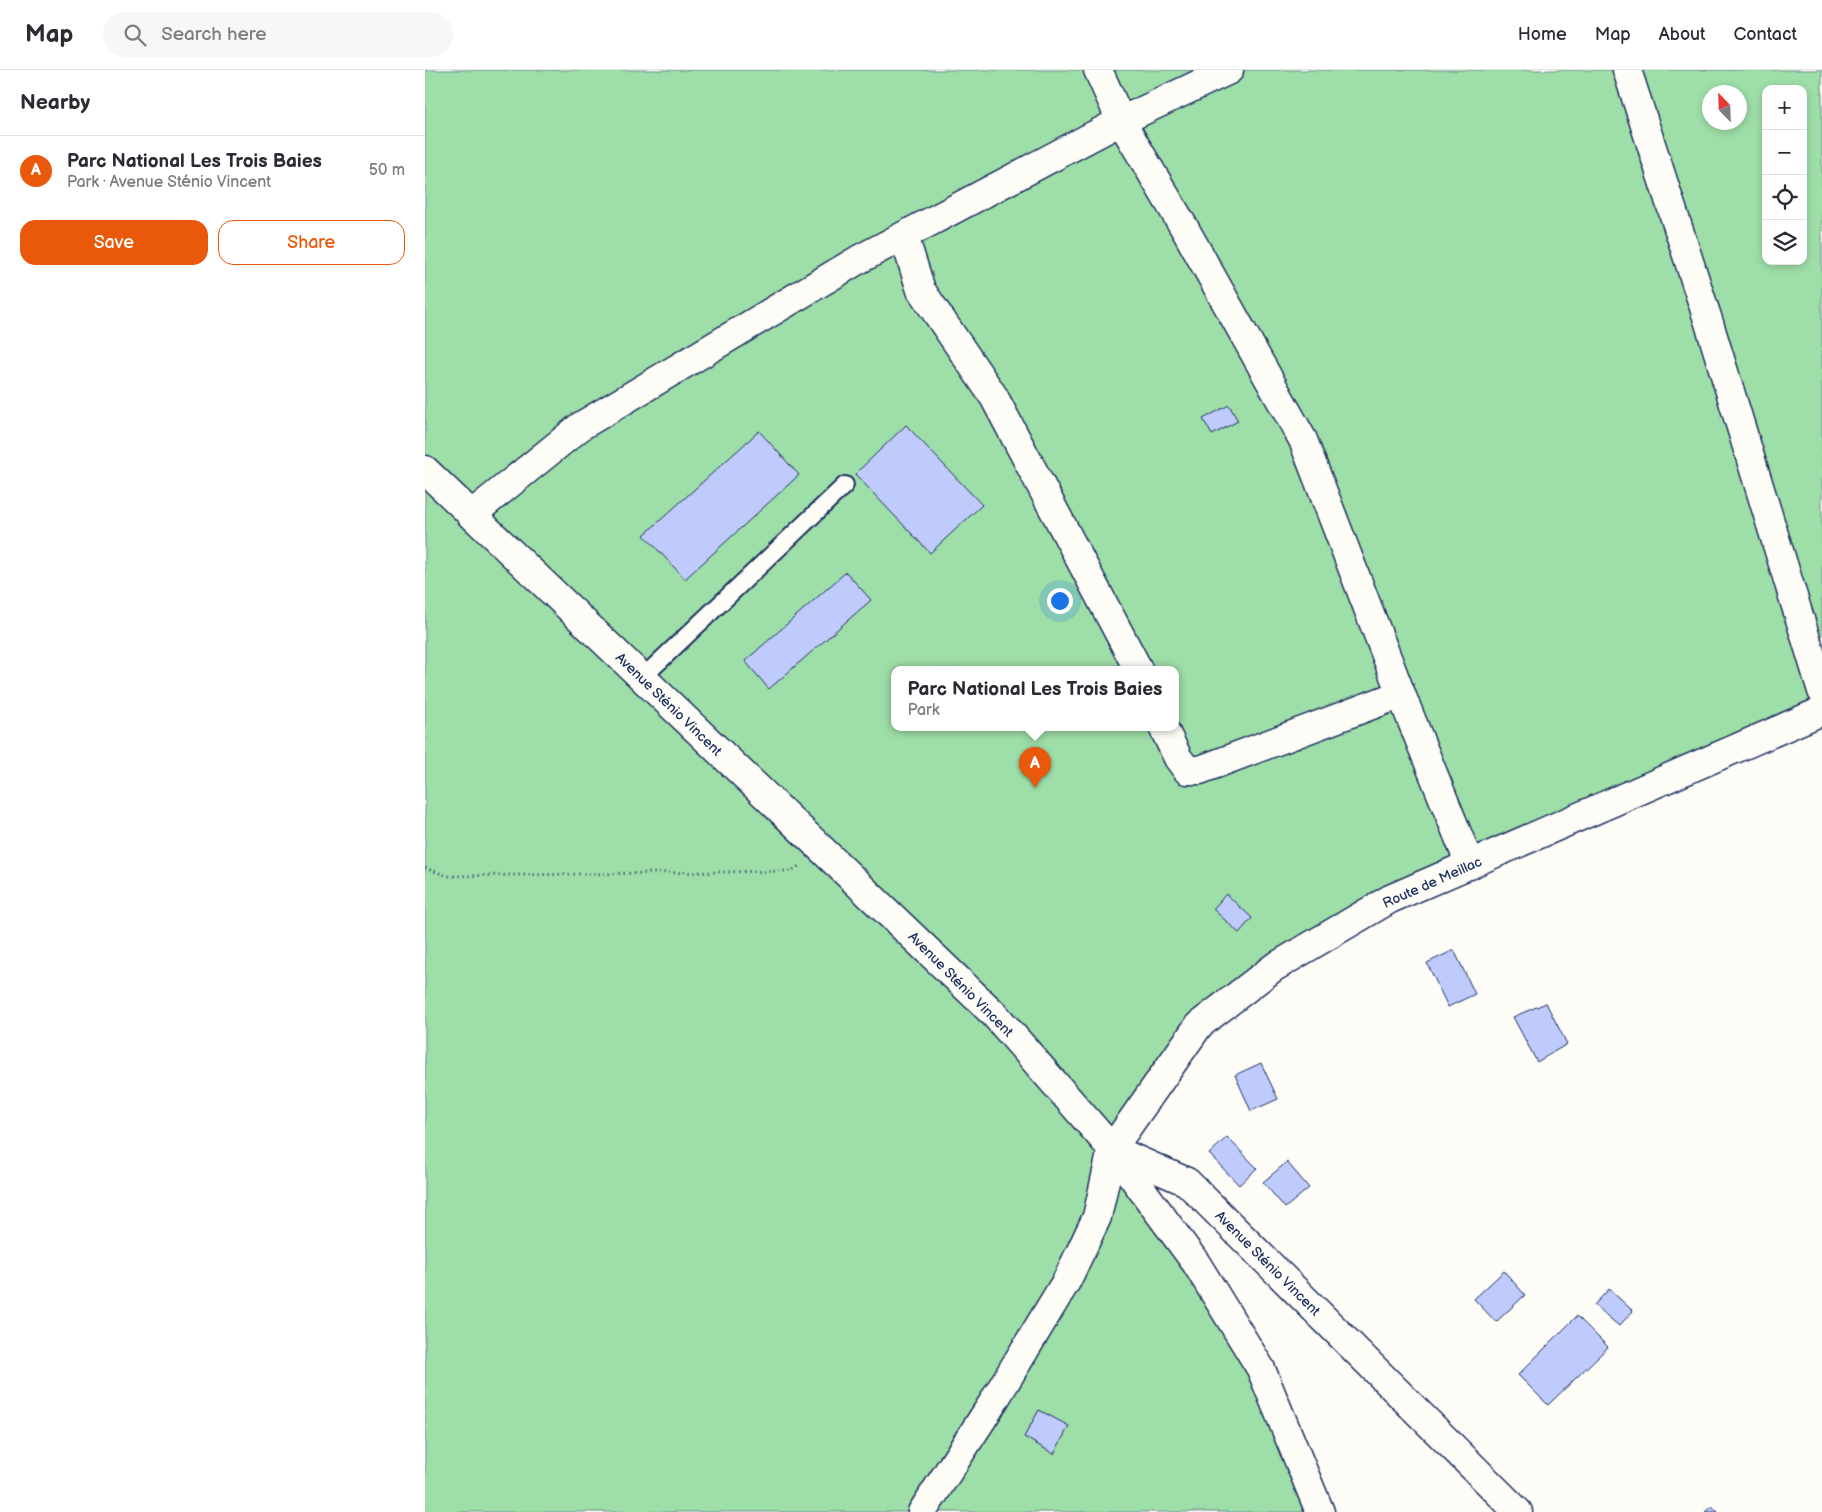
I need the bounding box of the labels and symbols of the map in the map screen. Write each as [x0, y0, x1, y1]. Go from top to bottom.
north arrow [1702, 85, 1747, 130]
your location [1047, 588, 1073, 614]
street label: Avenue Sténio Vincent [612, 649, 726, 760]
pin: A [1019, 747, 1051, 788]
street label: Route de Meillac [1380, 853, 1484, 912]
street label: Avenue Sténio Vincent [905, 928, 1017, 1041]
street label: Avenue Sténio Vincent [1212, 1207, 1324, 1320]

